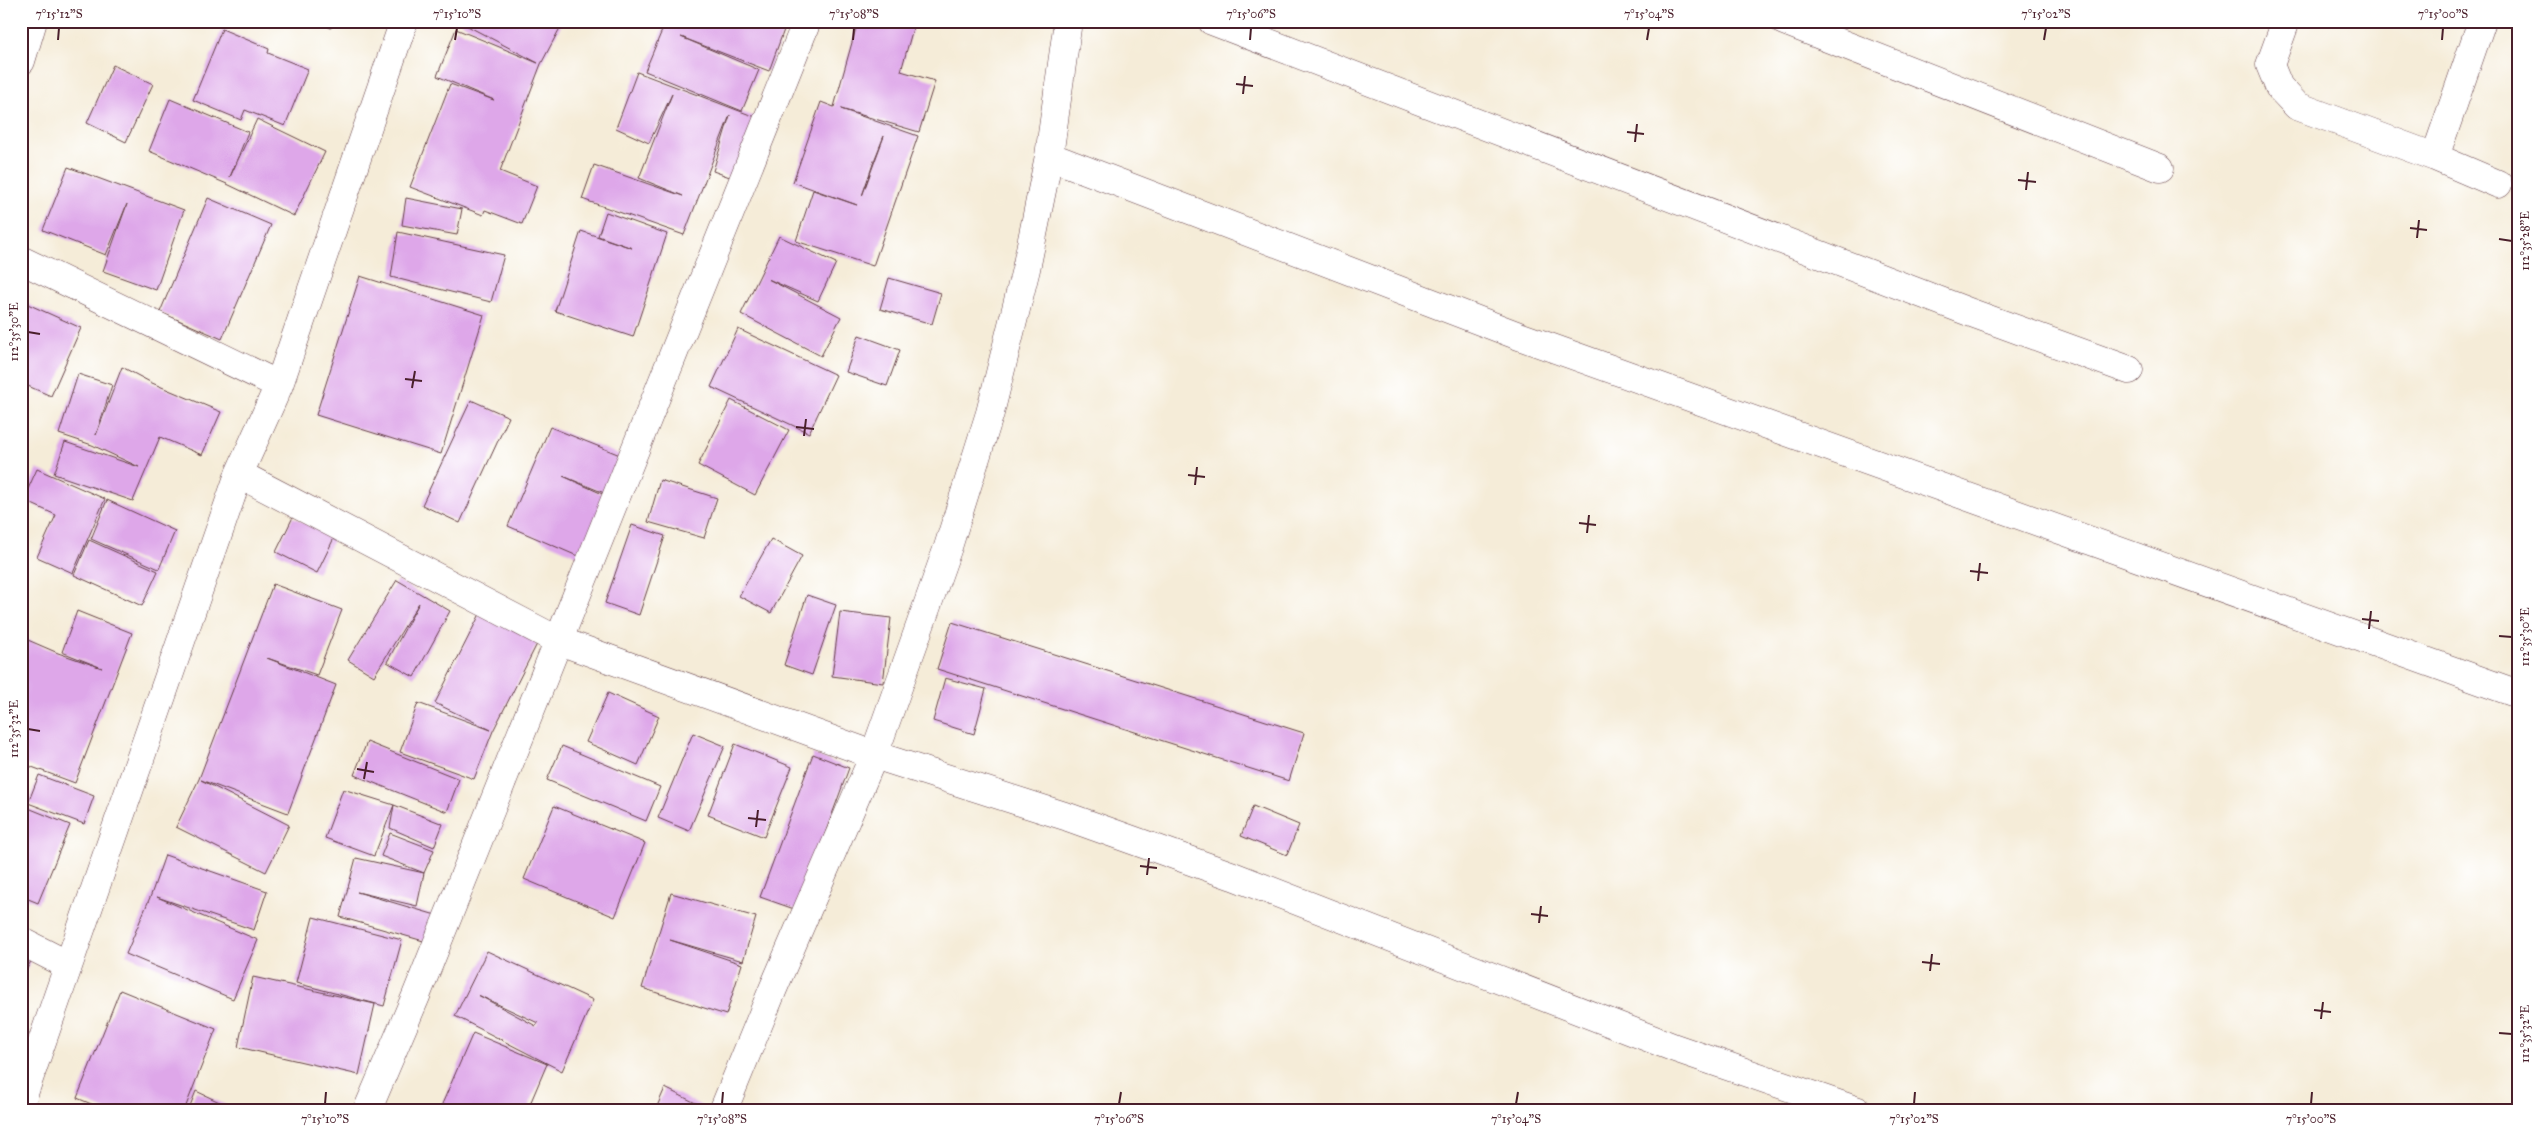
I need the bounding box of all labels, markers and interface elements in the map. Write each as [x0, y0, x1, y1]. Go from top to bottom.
text: 7°15'12"S [35, 7, 83, 21]
text: 7°15'10"S [433, 7, 481, 21]
text: 7°15'08"S [829, 7, 879, 21]
text: 7°15'06"S [1226, 7, 1276, 21]
text: 7°15'04"S [1624, 7, 1674, 21]
text: 7°15'02"S [2021, 7, 2071, 21]
text: 7°15'00"S [2418, 7, 2468, 21]
text: 112°35'28"E [2518, 211, 2532, 271]
text: 112°35'30"E [7, 302, 21, 362]
text: 112°35'30"E [2518, 607, 2532, 667]
text: 112°35'32"E [7, 700, 21, 758]
text: 112°35'32"E [2518, 1005, 2532, 1063]
text: 7°15'10"S [301, 1112, 349, 1126]
text: 7°15'08"S [697, 1112, 747, 1126]
text: 7°15'06"S [1094, 1112, 1144, 1126]
text: 7°15'04"S [1491, 1112, 1541, 1126]
text: 7°15'02"S [1889, 1112, 1939, 1126]
text: 7°15'00"S [2286, 1112, 2336, 1126]

